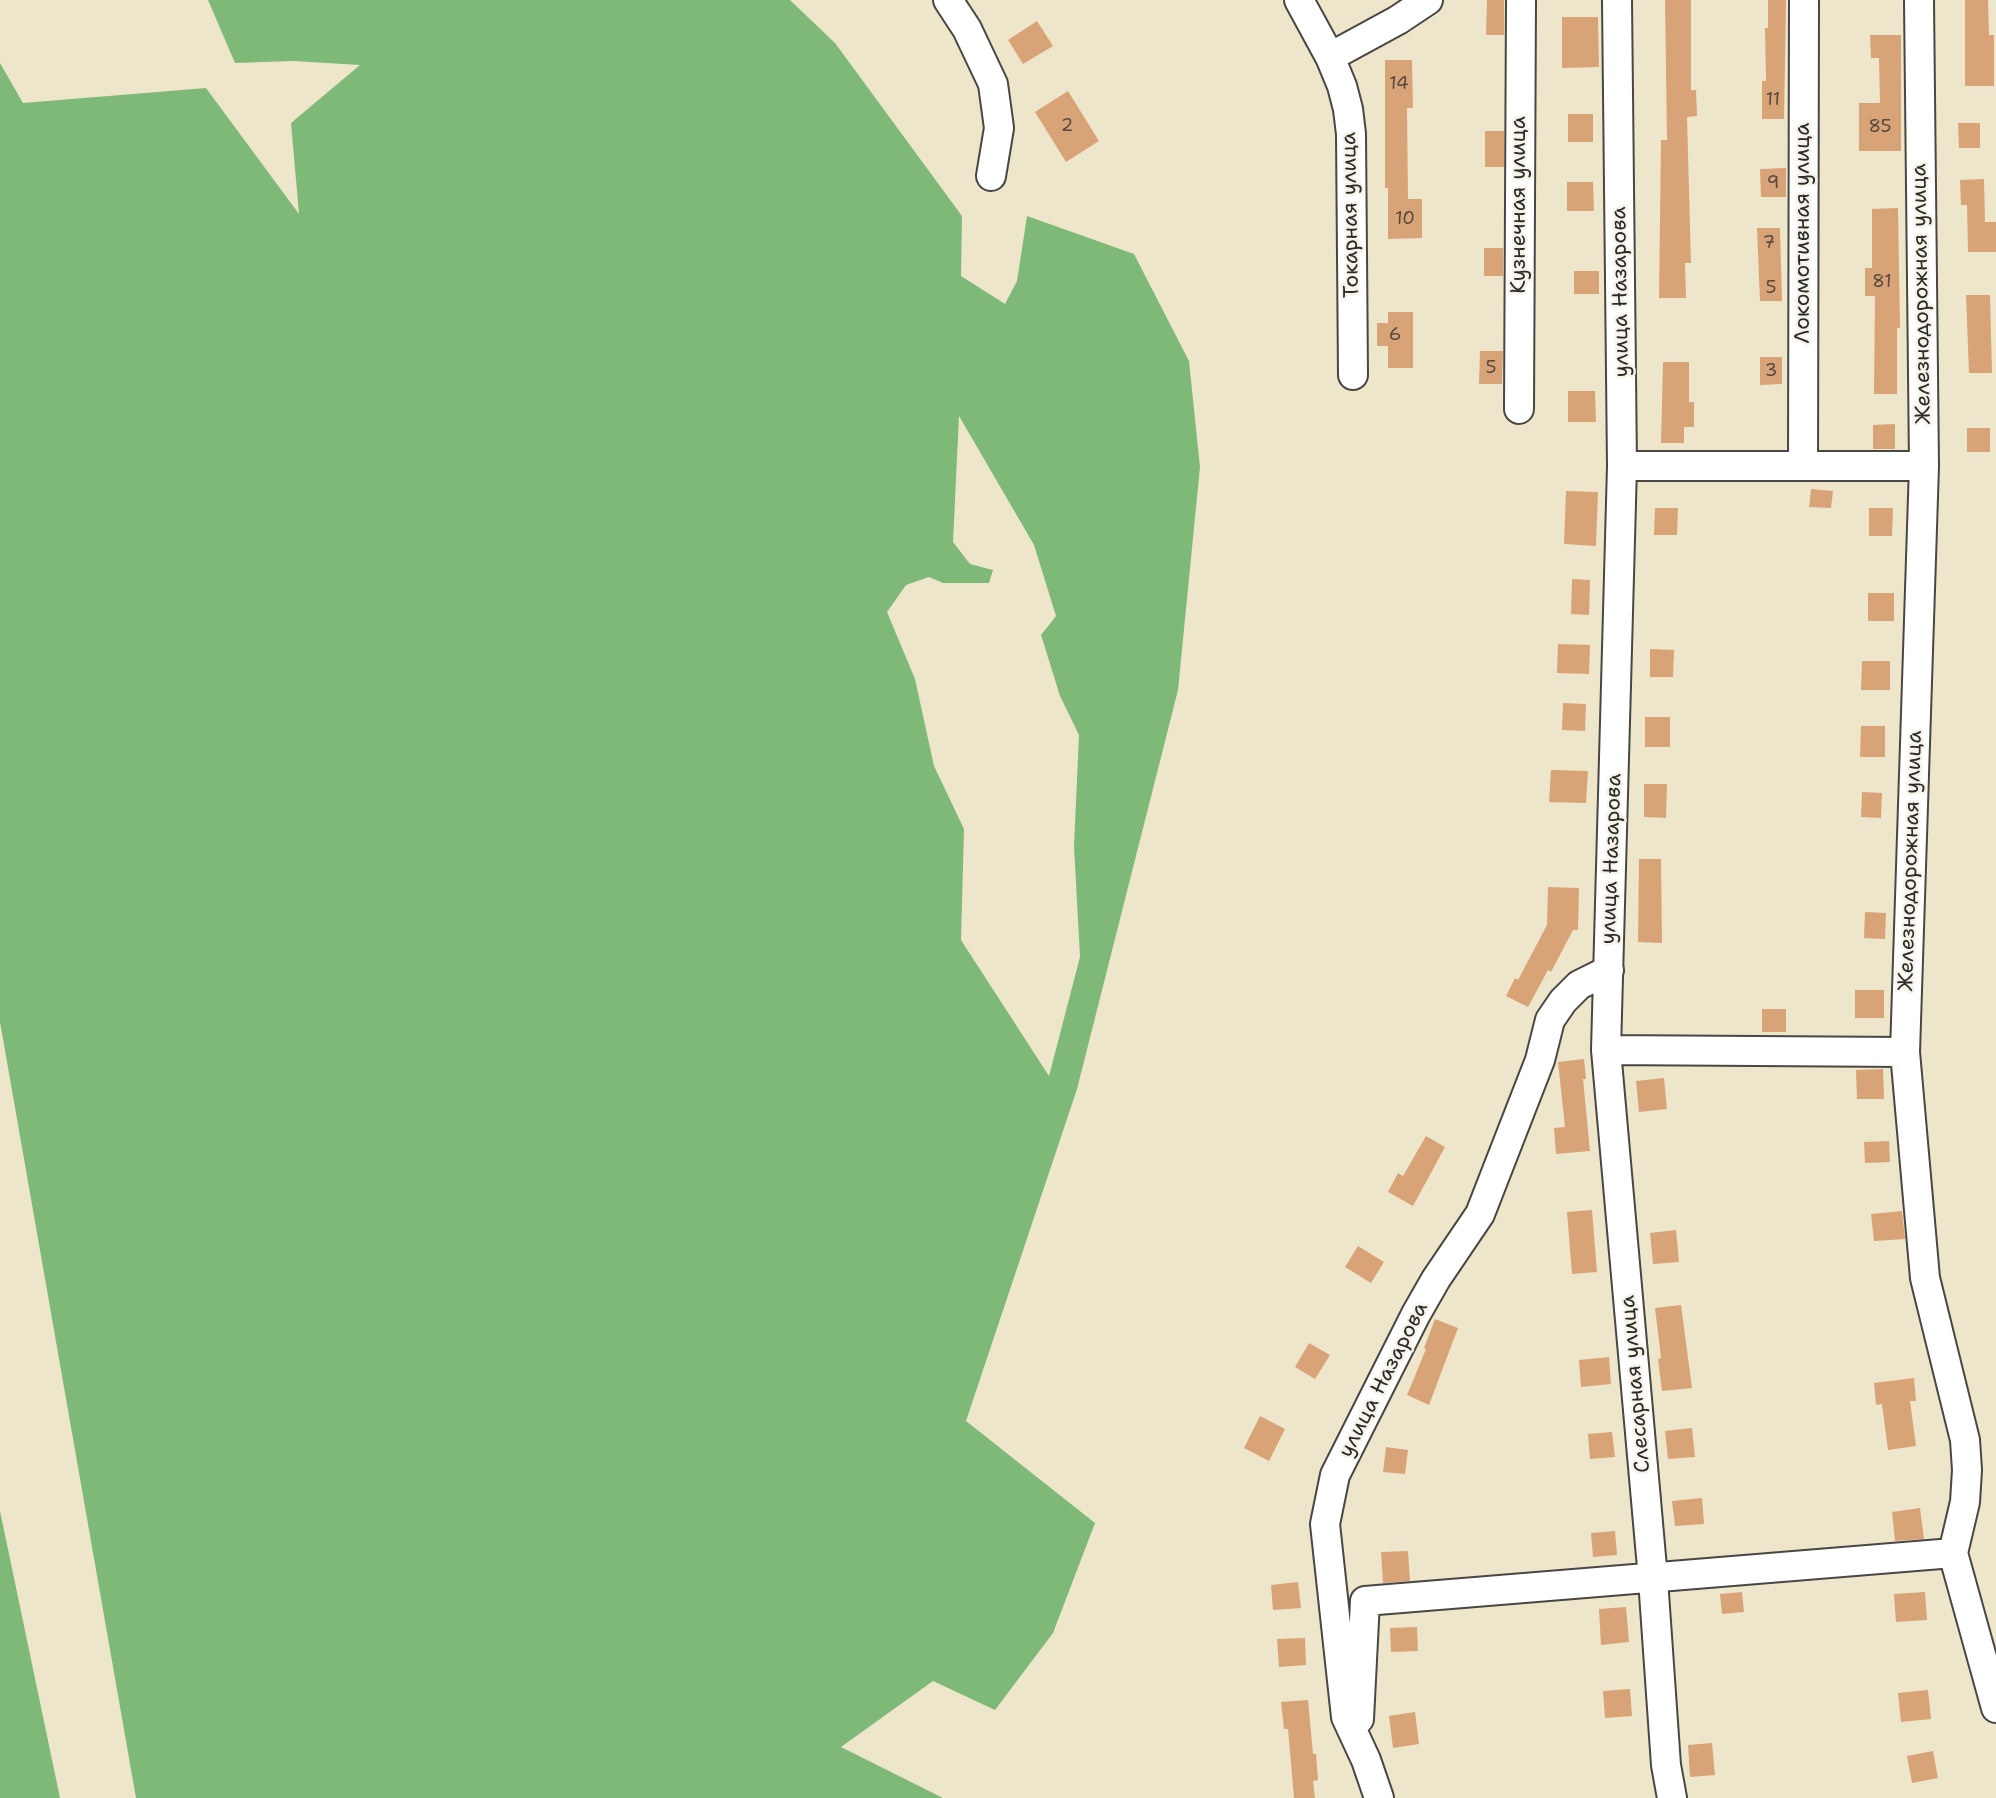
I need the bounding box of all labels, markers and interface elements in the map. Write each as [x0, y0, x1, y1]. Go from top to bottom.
house number: 14 [1389, 73, 1409, 95]
house number: 11 [1766, 89, 1780, 111]
house number: 2 [1061, 115, 1073, 137]
street label: Кузнечная улица [1507, 116, 1533, 294]
house number: 85 [1868, 116, 1892, 138]
street label: Локомотивная улица [1791, 123, 1817, 343]
street label: Токарная улица [1337, 132, 1365, 298]
street label: Железнодорожная улица [1907, 163, 1937, 425]
house number: 9 [1767, 172, 1779, 194]
street label: улица Назарова [1607, 206, 1635, 378]
house number: 10 [1395, 208, 1415, 230]
house number: 7 [1763, 232, 1775, 254]
house number: 81 [1872, 271, 1892, 293]
house number: 5 [1765, 277, 1777, 299]
house number: 6 [1389, 324, 1401, 346]
house number: 5 [1485, 357, 1497, 379]
house number: 3 [1765, 360, 1777, 382]
street label: Железнодорожная улица [1894, 730, 1928, 992]
street label: улица Назарова [1596, 773, 1628, 945]
street label: Слесарная улица [1616, 1294, 1656, 1474]
street label: улица Назарова [1334, 1298, 1434, 1462]

